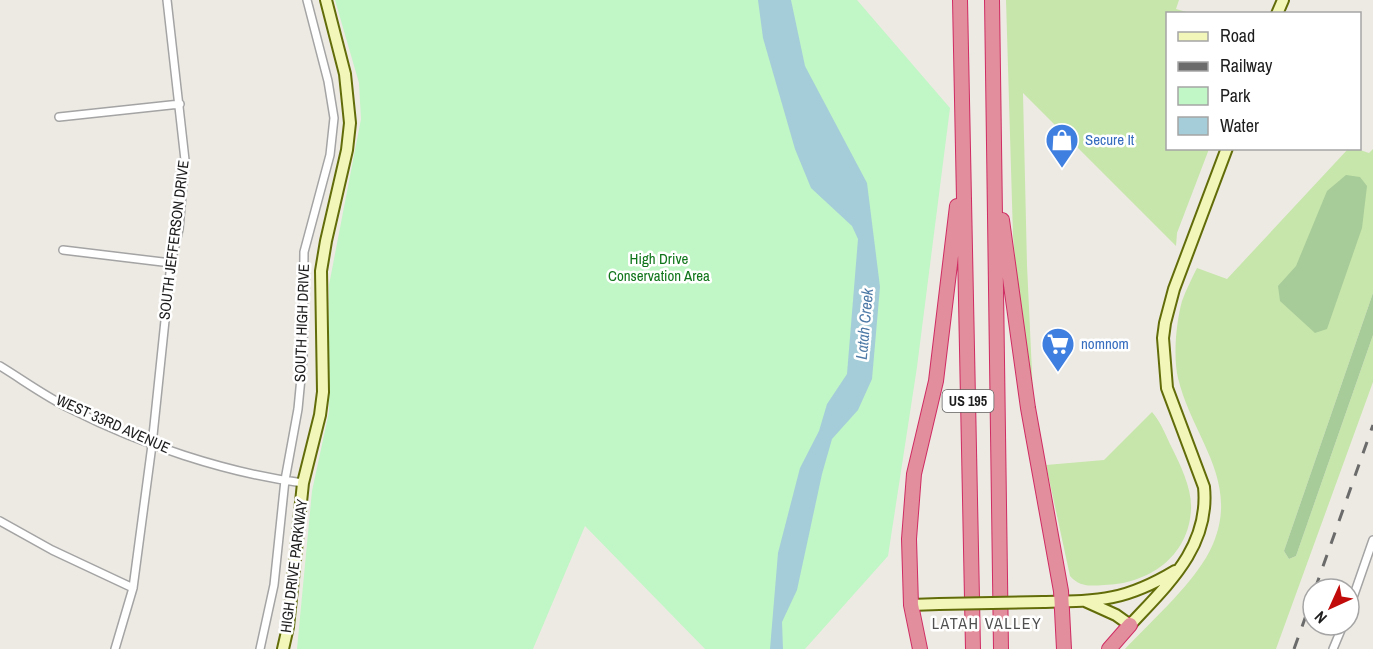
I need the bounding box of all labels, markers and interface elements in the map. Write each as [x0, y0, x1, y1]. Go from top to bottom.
legend [1166, 12, 1361, 150]
text: Road [1220, 23, 1255, 48]
text: Railway [1220, 53, 1273, 78]
text: Park [1220, 83, 1251, 108]
text: Water [1220, 113, 1259, 138]
shop icon: Secure It [1044, 122, 1080, 169]
place label: Secure It [1085, 129, 1135, 150]
street label: SOUTH JEFFERSON DRIVE [153, 159, 194, 321]
park label: High Drive Conservation Area [608, 248, 710, 286]
street label: SOUTH HIGH DRIVE [289, 264, 314, 382]
water label: Latah Creek [850, 287, 878, 361]
supermarket icon: nomnom [1040, 326, 1076, 373]
place label: nomnom [1081, 333, 1129, 354]
street label: WEST 33RD AVENUE [53, 389, 173, 458]
road number: US 195 [942, 390, 994, 412]
street label: HIGH DRIVE PARKWAY [275, 497, 312, 634]
north arrow [1301, 577, 1361, 637]
text: N [1309, 606, 1332, 629]
district label: LATAH VALLEY [932, 612, 1042, 634]

